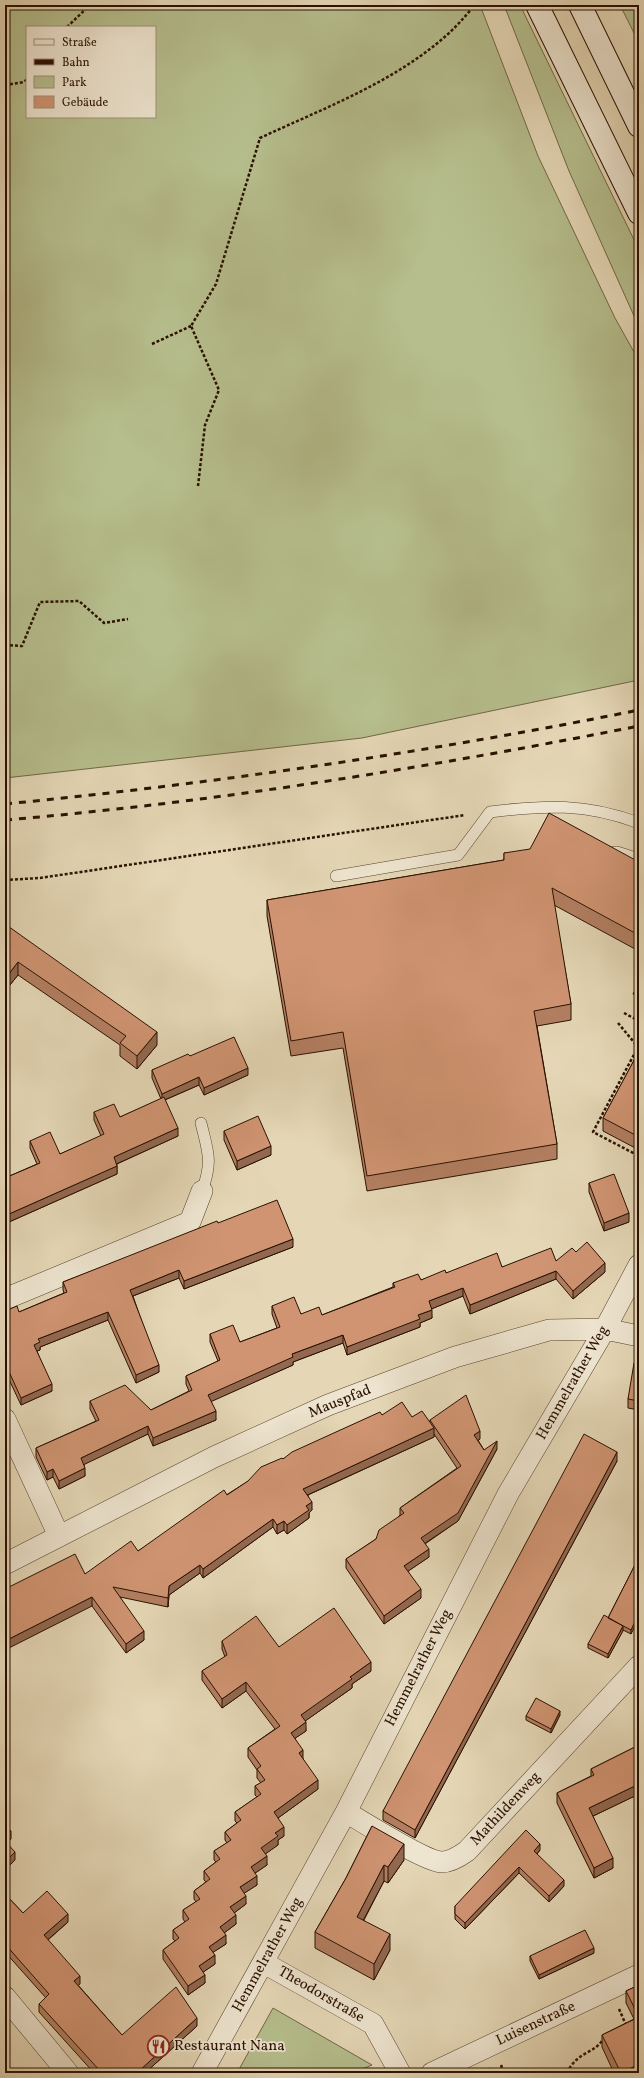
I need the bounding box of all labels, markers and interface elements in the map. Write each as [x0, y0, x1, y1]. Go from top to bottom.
legend [26, 26, 156, 118]
text: Straße [62, 35, 97, 51]
text: Bahn [62, 55, 90, 71]
text: Park [62, 75, 87, 91]
text: Gebäude [62, 95, 109, 111]
street label: Hemmelrather Weg [532, 1322, 614, 1444]
street label: Mauspfad [305, 1380, 375, 1424]
street label: Hemmelrather Weg [380, 1606, 458, 1730]
street label: Mathildenweg [466, 1767, 546, 1851]
street label: Hemmelrather Weg [228, 1893, 309, 2016]
street label: Theodorstraße [274, 1962, 368, 2028]
street label: Luisenstraße [493, 1996, 579, 2052]
restaurant icon: Restaurant Nana [145, 2033, 171, 2059]
place label: Restaurant Nana [174, 2036, 285, 2057]

